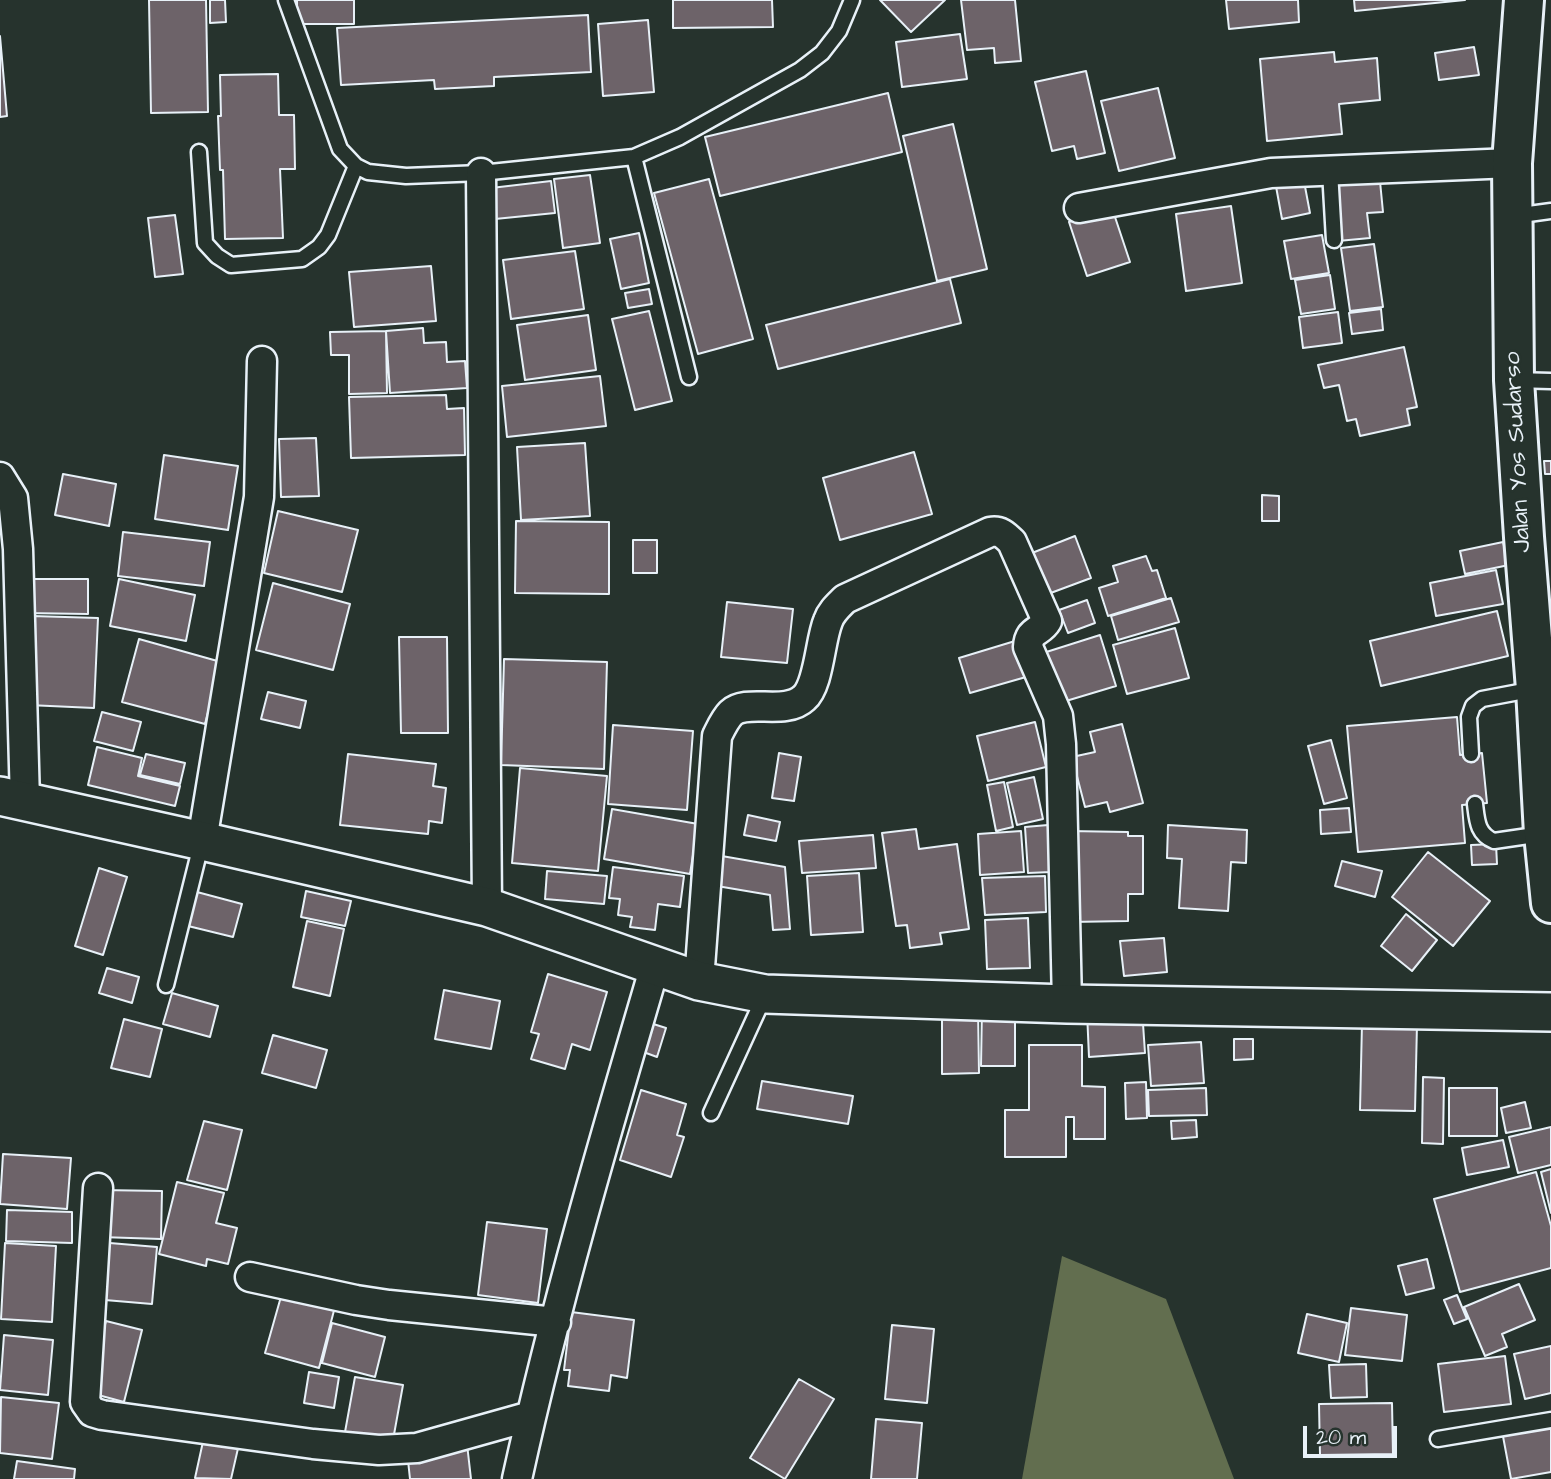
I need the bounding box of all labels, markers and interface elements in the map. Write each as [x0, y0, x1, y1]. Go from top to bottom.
street label: Jalan Yos Sudarso [1499, 351, 1539, 553]
scale bar [1306, 1412, 1400, 1456]
text: 20 m [1316, 1423, 1366, 1452]

